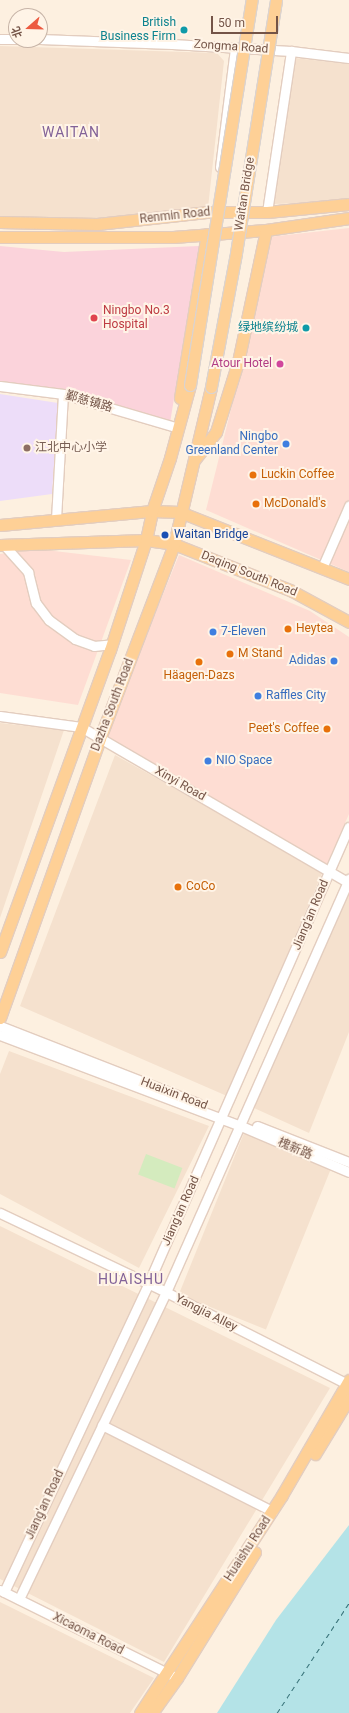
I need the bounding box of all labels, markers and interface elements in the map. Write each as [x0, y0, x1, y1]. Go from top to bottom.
north arrow [8, 8, 48, 48]
scale bar [213, 8, 280, 34]
place label: British Business Firm [100, 16, 176, 44]
text: 50 m [218, 16, 245, 30]
text: 北 [9, 25, 25, 39]
marker: British Business Firm [179, 25, 189, 35]
street label: Zongma Road [193, 37, 269, 57]
district label: WAITAN [42, 124, 100, 140]
street label: Waitan Bridge [232, 156, 258, 232]
street label: Renmin Road [139, 205, 211, 227]
place label: Ningbo No.3 Hospital [103, 304, 170, 332]
marker: Ningbo No.3 Hospital [88, 312, 100, 324]
place label: 绿地缤纷城 [238, 321, 298, 335]
marker: 绿地缤纷城 [301, 323, 311, 333]
place label: Atour Hotel [211, 357, 272, 371]
marker: Atour Hotel [275, 359, 285, 369]
street label: 鄞慈镇路 [64, 388, 114, 416]
place label: Ningbo Greenland Center [186, 430, 278, 458]
marker: Ningbo Greenland Center [281, 439, 291, 449]
place label: 江北中心小学 [35, 441, 107, 455]
marker: 江北中心小学 [22, 443, 32, 453]
place label: Luckin Coffee [261, 468, 334, 482]
marker: Luckin Coffee [248, 470, 258, 480]
place label: McDonald's [264, 497, 326, 511]
marker: McDonald's [251, 499, 261, 509]
place label: Waitan Bridge [174, 528, 248, 542]
marker: Waitan Bridge [159, 529, 171, 541]
street label: Daqing South Road [199, 548, 299, 600]
place label: Heytea [296, 622, 333, 636]
marker: Heytea [283, 624, 293, 634]
place label: 7-Eleven [221, 625, 266, 639]
marker: 7-Eleven [208, 627, 218, 637]
place label: M Stand [238, 647, 282, 661]
marker: M Stand [225, 649, 235, 659]
place label: Adidas [289, 654, 326, 668]
marker: Adidas [329, 656, 339, 666]
street label: Dazha South Road [89, 657, 137, 753]
marker: Häagen-Dazs [194, 657, 204, 667]
place label: Häagen-Dazs [163, 669, 235, 683]
place label: Raffles City [266, 689, 326, 703]
marker: Raffles City [253, 691, 263, 701]
place label: Peet's Coffee [248, 722, 319, 736]
marker: Peet's Coffee [322, 724, 332, 734]
place label: NIO Space [216, 754, 272, 768]
marker: NIO Space [203, 756, 213, 766]
street label: Xinyi Road [152, 764, 208, 804]
street label: Jiang'an Road [290, 878, 332, 952]
place label: CoCo [186, 880, 215, 894]
marker: CoCo [173, 882, 183, 892]
street label: Huaixin Road [138, 1075, 210, 1113]
street label: 槐新路 [276, 1135, 314, 1163]
street label: Jiang'an Road [159, 1174, 203, 1248]
district label: HUAISHU [98, 1271, 164, 1287]
street label: Yangjia Alley [173, 1291, 239, 1335]
street label: Jiang'an Road [23, 1468, 67, 1542]
street label: Huaishu Road [222, 1514, 274, 1584]
street label: Xicaoma Road [50, 1610, 126, 1658]

